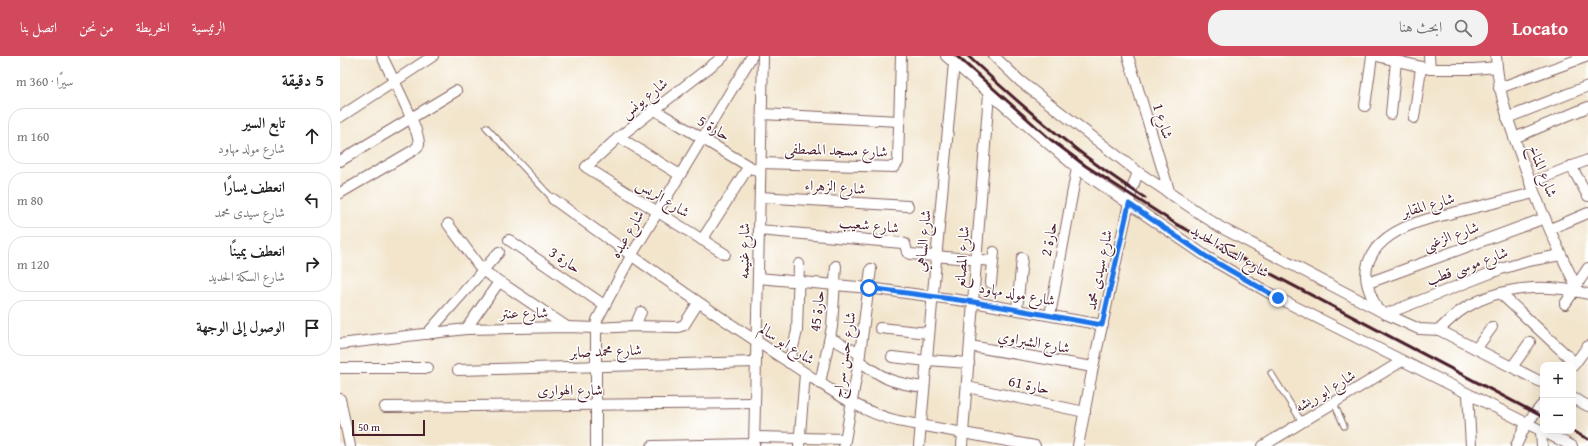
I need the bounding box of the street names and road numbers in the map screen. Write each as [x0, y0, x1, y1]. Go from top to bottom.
street label: شارع يونس [616, 72, 674, 125]
street label: شارع 1 [1145, 100, 1179, 142]
street label: حارة 5 [694, 110, 734, 145]
street label: شارع مسجد المصطفى [784, 137, 888, 165]
street label: شارع المناخ [1521, 141, 1563, 201]
street label: شارع الريس [631, 173, 694, 225]
street label: شارع الزهراء [804, 174, 866, 202]
street label: شارع المقابر [1397, 187, 1458, 226]
street label: شارع عبده [604, 206, 651, 263]
street label: شارع الساهي [909, 209, 939, 273]
street label: شارع شعيب [838, 211, 900, 241]
street label: شارع الزغبى [1420, 216, 1483, 258]
street label: شارع السكة الحديد [1185, 219, 1274, 285]
street label: حارة 2 [1035, 220, 1062, 258]
street label: شارع غنيمه [733, 223, 757, 279]
street label: شارع المصانع [949, 225, 978, 289]
street label: شارع سيدى محمد [1080, 228, 1120, 313]
street label: حارة 3 [545, 241, 585, 278]
street label: شارع موسى قطب [1423, 241, 1512, 293]
street label: شارع مولد مهاود [977, 276, 1057, 314]
street label: حارة 45 [804, 289, 829, 333]
street label: شارع عنتر [498, 302, 548, 326]
street label: شارع حسن سراج [826, 310, 864, 400]
street label: شارع ابو سالم [754, 318, 819, 372]
street label: شارع الشبراوي [996, 325, 1072, 361]
street label: شارع محمد صابر [568, 339, 642, 365]
street label: شارع ابو ريشه [1290, 364, 1361, 420]
street label: حارة 61 [1006, 370, 1052, 399]
street label: شارع الهوارى [537, 379, 603, 403]

